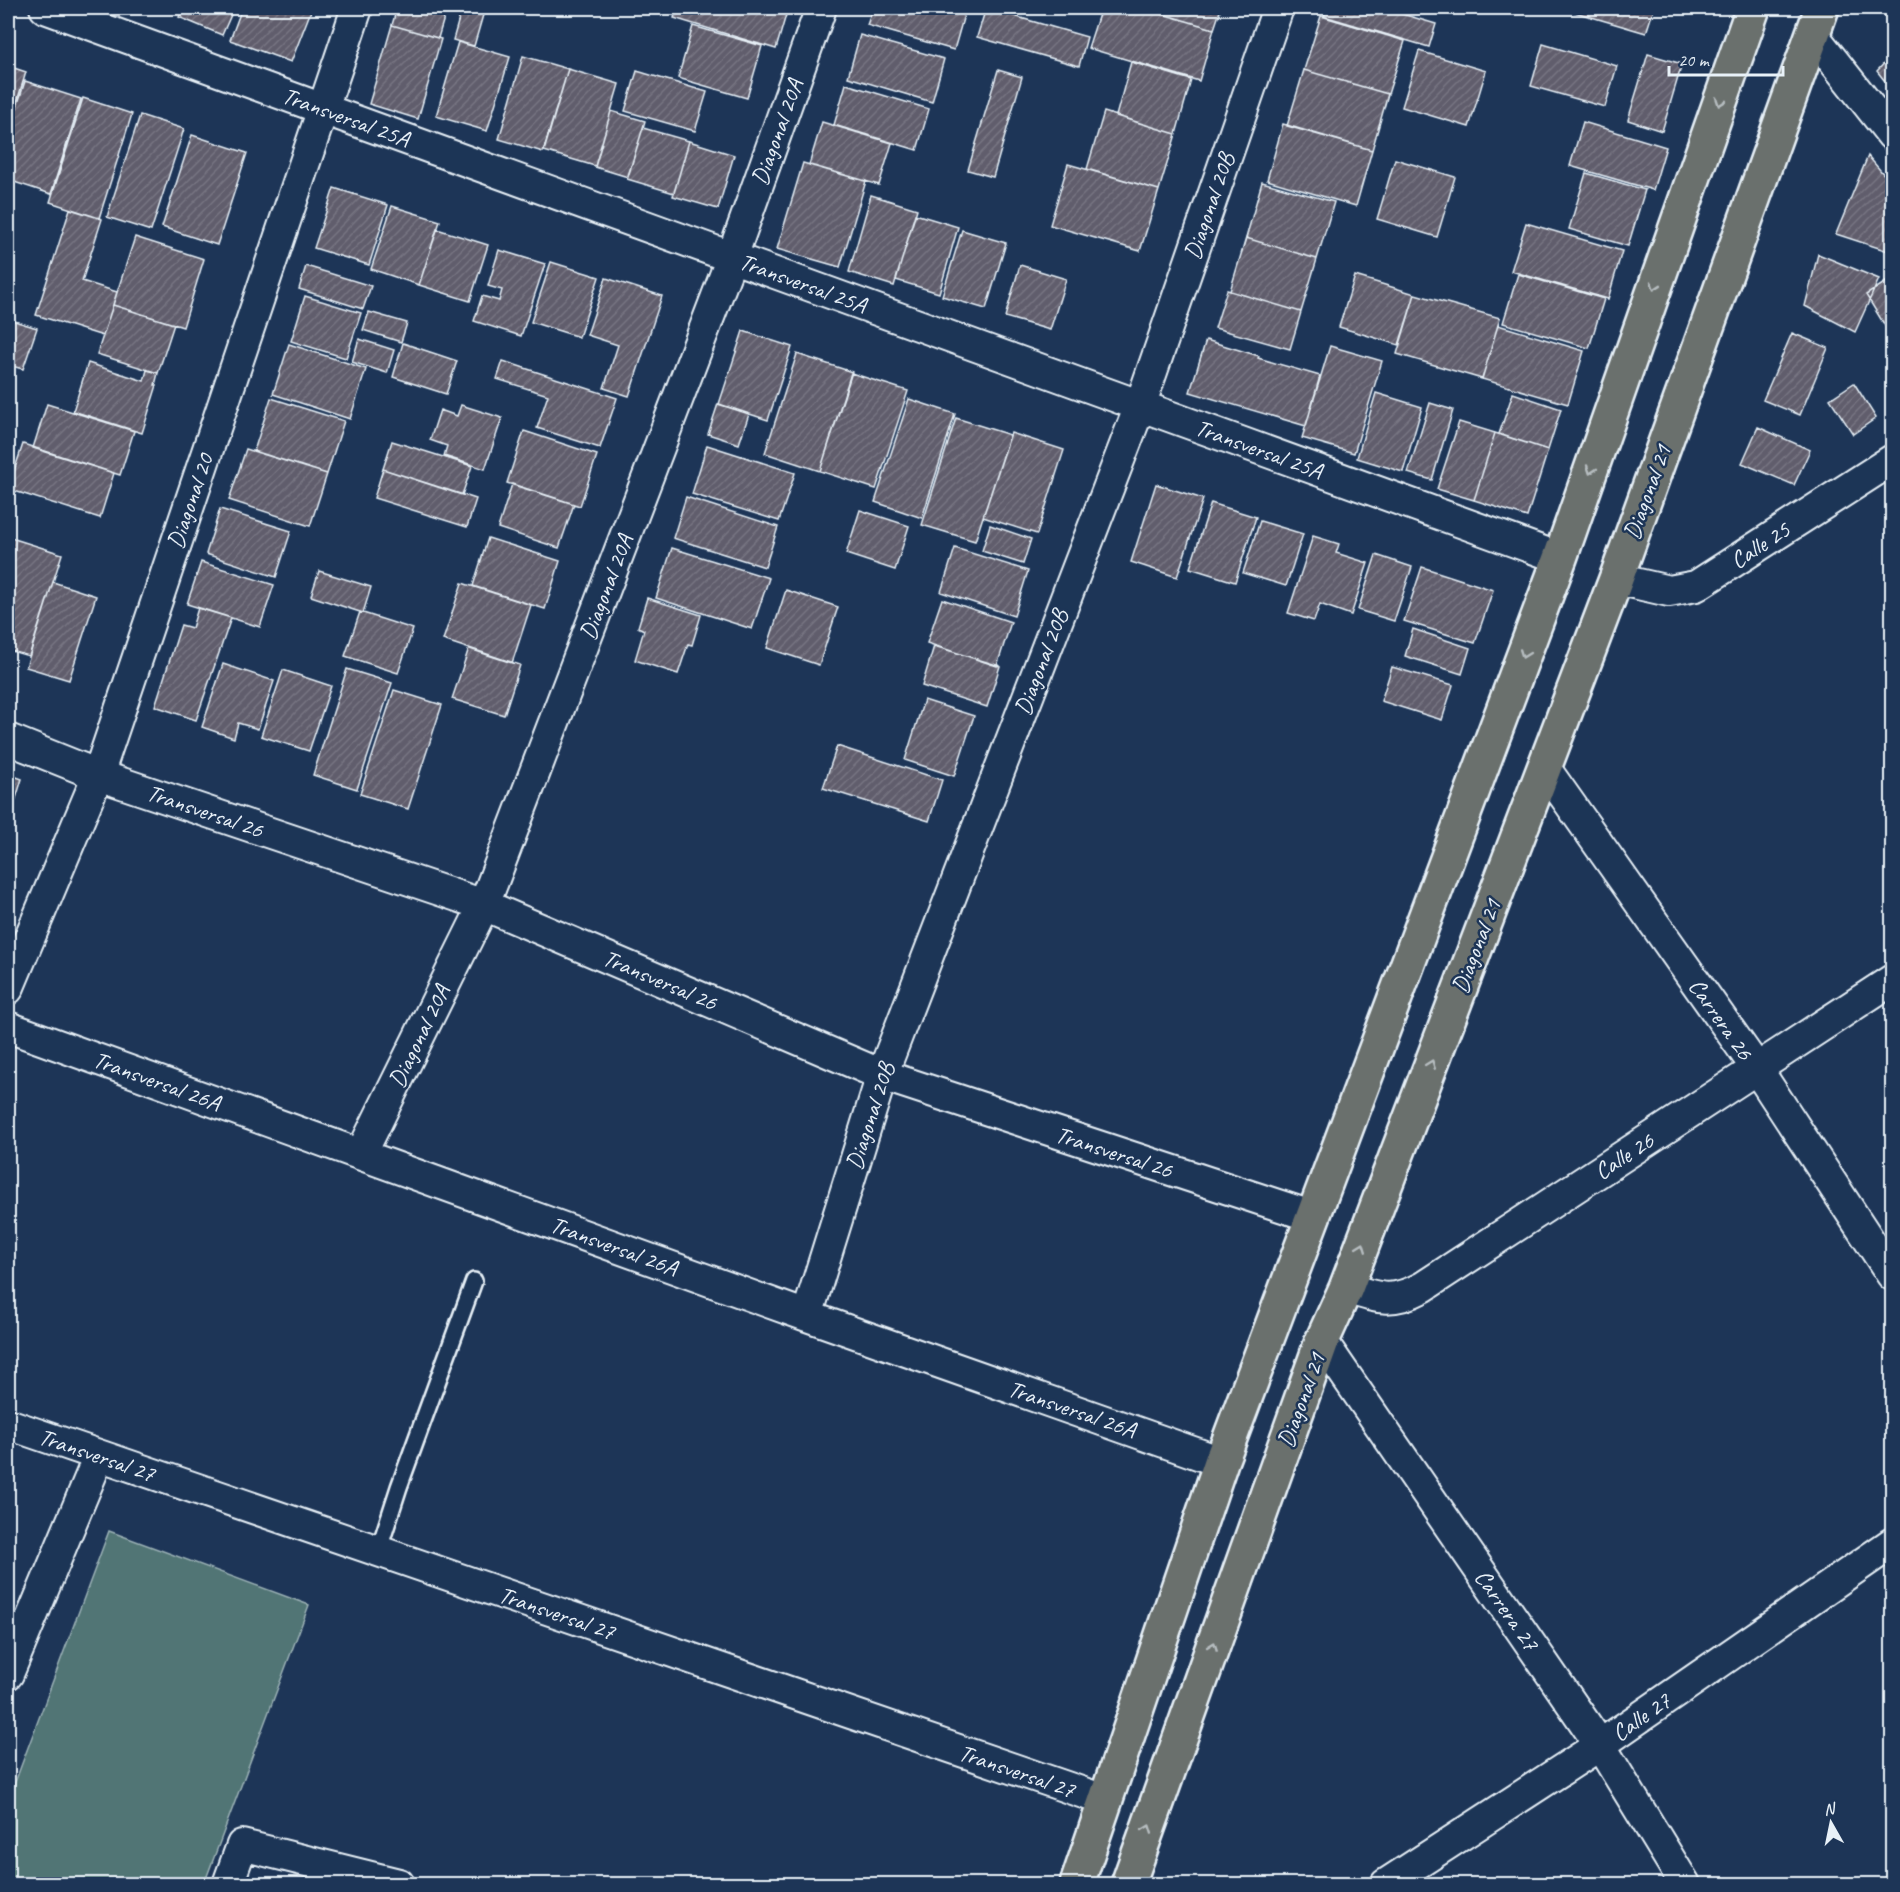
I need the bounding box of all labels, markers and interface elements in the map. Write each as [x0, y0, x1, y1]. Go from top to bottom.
scale bar [1669, 39, 1783, 77]
text: 20 m [1678, 49, 1711, 71]
street label: Diagonal 20A [744, 74, 810, 189]
street label: Transversal 25A [278, 80, 415, 154]
one-way arrow [1715, 96, 1728, 107]
street label: Diagonal 20B [1177, 147, 1242, 263]
street label: Transversal 25A [735, 246, 872, 320]
one-way arrow [1650, 280, 1663, 291]
street label: Transversal 25A [1191, 412, 1328, 486]
street label: Diagonal 21 [1616, 440, 1678, 543]
street label: Diagonal 20 [160, 448, 221, 552]
one-way arrow [1585, 464, 1598, 475]
street label: Calle 25 [1725, 514, 1796, 575]
street label: Diagonal 20A [572, 529, 640, 644]
street label: Diagonal 20B [1007, 604, 1075, 719]
one-way arrow [1519, 648, 1532, 658]
street label: Transversal 26 [143, 777, 268, 845]
street label: Diagonal 21 [1444, 894, 1508, 997]
street label: Transversal 26 [598, 943, 723, 1018]
street label: Carrera 26 [1682, 972, 1761, 1067]
street label: Diagonal 20A [381, 979, 457, 1092]
street label: Transversal 26A [89, 1044, 226, 1118]
street label: Diagonal 20B [839, 1057, 902, 1173]
one-way arrow [1424, 1060, 1436, 1071]
street label: Transversal 26 [1052, 1119, 1177, 1185]
street label: Calle 26 [1589, 1125, 1660, 1186]
street label: Transversal 26A [546, 1209, 683, 1283]
one-way arrow [1354, 1242, 1367, 1252]
street label: Diagonal 21 [1270, 1348, 1332, 1451]
street label: Transversal 26A [1004, 1373, 1141, 1445]
street label: Transversal 27 [35, 1421, 160, 1489]
street label: Carrera 27 [1468, 1563, 1547, 1658]
street label: Transversal 27 [495, 1579, 620, 1647]
one-way arrow [1206, 1641, 1219, 1652]
street label: Calle 27 [1606, 1685, 1677, 1748]
street label: Transversal 27 [955, 1737, 1080, 1805]
north arrow [1801, 1793, 1861, 1853]
text: N [1822, 1798, 1838, 1820]
one-way arrow [1140, 1825, 1153, 1835]

